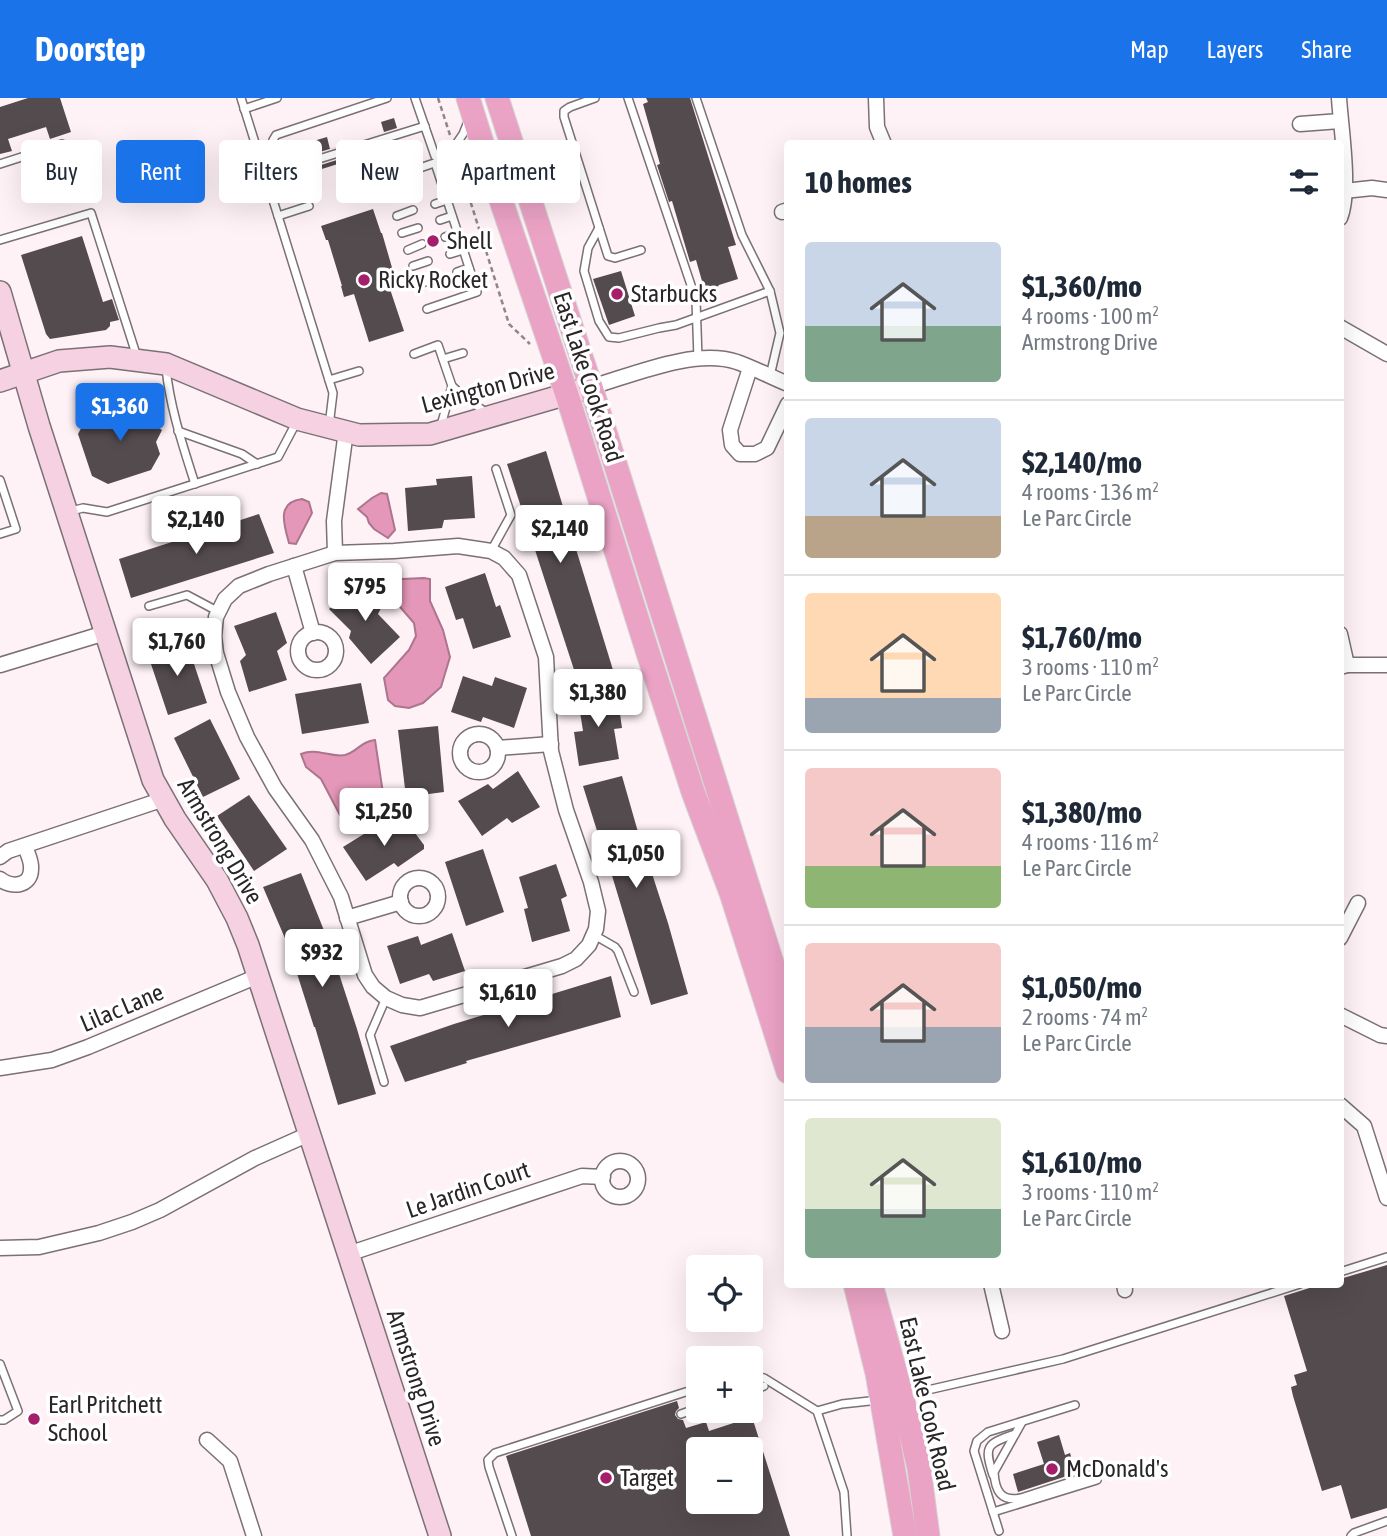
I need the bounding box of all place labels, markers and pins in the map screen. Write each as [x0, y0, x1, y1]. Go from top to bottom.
place label: Shell [447, 227, 493, 254]
marker: Shell [425, 233, 441, 249]
place label: Ricky Rocket [378, 266, 488, 293]
marker: Ricky Rocket [356, 272, 372, 288]
place label: Starbucks [631, 280, 717, 307]
marker: Starbucks [609, 286, 625, 302]
pin: $1,360 [63, 384, 177, 443]
pin: $2,140 [139, 496, 253, 556]
pin: $2,140 [503, 505, 617, 565]
pin: $795 [324, 564, 406, 623]
pin: $1,760 [120, 618, 234, 678]
pin: $1,380 [541, 670, 655, 729]
pin: $1,250 [327, 788, 441, 848]
pin: $1,050 [579, 830, 693, 890]
pin: $932 [281, 930, 363, 989]
pin: $1,610 [451, 970, 565, 1029]
place label: Earl Pritchett School [48, 1391, 162, 1446]
marker: Earl Pritchett School [26, 1411, 42, 1427]
place label: McDonald's [1066, 1455, 1168, 1482]
marker: McDonald's [1044, 1461, 1060, 1477]
place label: Target [620, 1464, 674, 1491]
marker: Target [598, 1470, 614, 1486]

